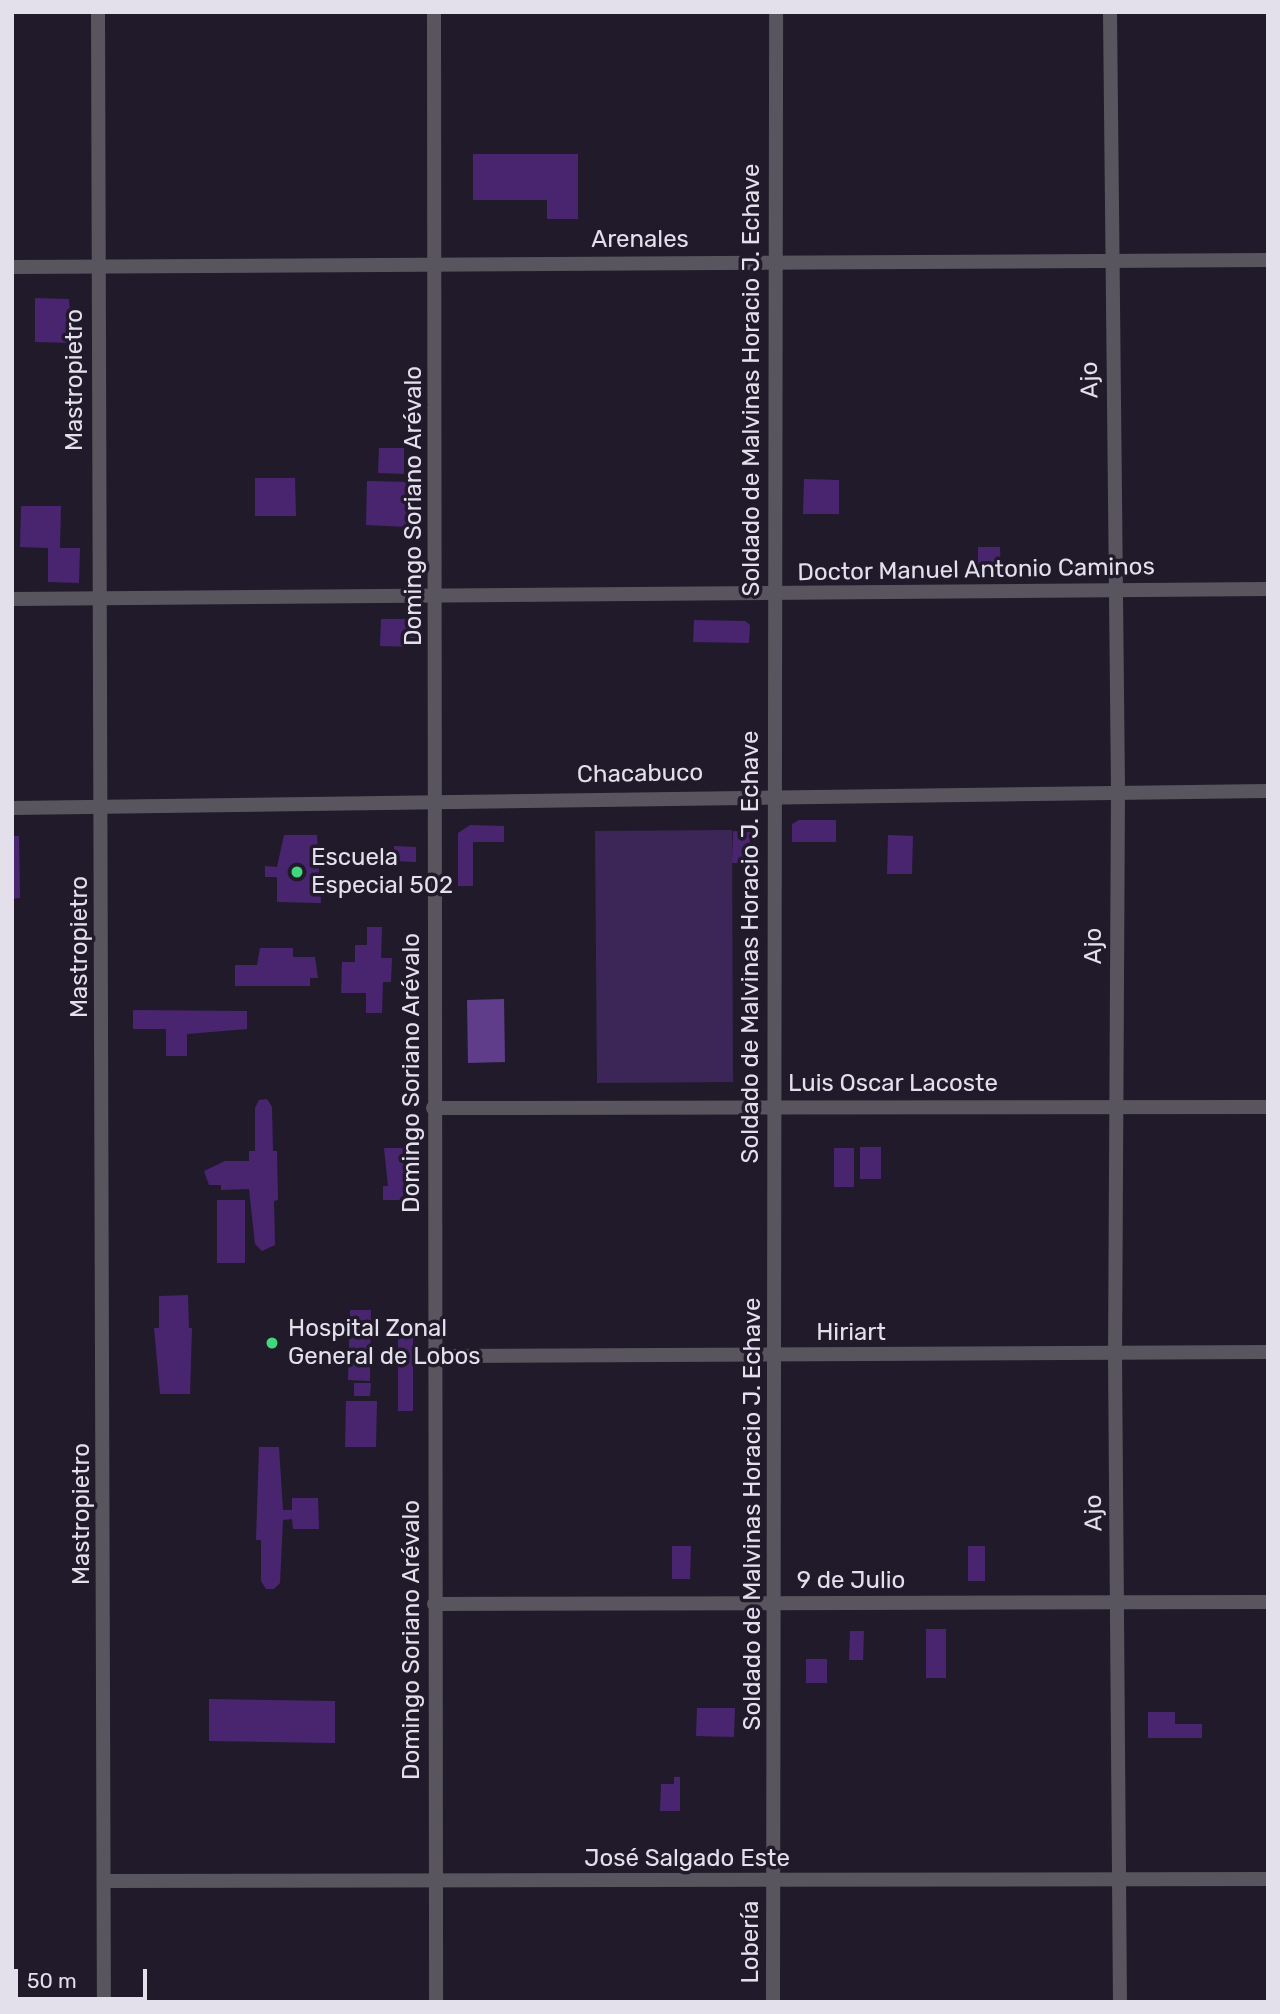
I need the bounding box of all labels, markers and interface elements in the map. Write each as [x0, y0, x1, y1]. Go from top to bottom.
street label: Soldado de Malvinas Horacio J. Echave [738, 164, 766, 596]
street label: Arenales [591, 226, 689, 254]
street label: Mastropietro [61, 309, 89, 451]
street label: Ajo [1075, 361, 1105, 399]
street label: Domingo Soriano Arévalo [400, 366, 428, 646]
street label: Doctor Manuel Antonio Caminos [796, 552, 1156, 588]
street label: Soldado de Malvinas Horacio J. Echave [737, 731, 765, 1163]
street label: Chacabuco [577, 759, 703, 789]
place label: Escuela Especial 502 [311, 844, 453, 900]
marker: Escuela Especial 502 [289, 864, 305, 880]
street label: Mastropietro [66, 876, 94, 1018]
street label: Ajo [1080, 928, 1108, 964]
street label: Domingo Soriano Arévalo [398, 933, 426, 1213]
street label: Luis Oscar Lacoste [788, 1070, 998, 1098]
street label: Soldado de Malvinas Horacio J. Echave [739, 1298, 767, 1730]
place label: Hospital Zonal General de Lobos [288, 1315, 481, 1371]
street label: Hiriart [816, 1319, 886, 1347]
marker: Hospital Zonal General de Lobos [262, 1333, 282, 1353]
street label: Mastropietro [68, 1443, 96, 1585]
street label: Ajo [1079, 1494, 1109, 1532]
street label: Domingo Soriano Arévalo [398, 1500, 426, 1780]
street label: 9 de Julio [797, 1567, 905, 1595]
street label: José Salgado Este [584, 1845, 790, 1873]
street label: Lobería [737, 1901, 765, 1983]
scale bar [18, 1954, 150, 1998]
text: 50 m [27, 1968, 77, 1993]

